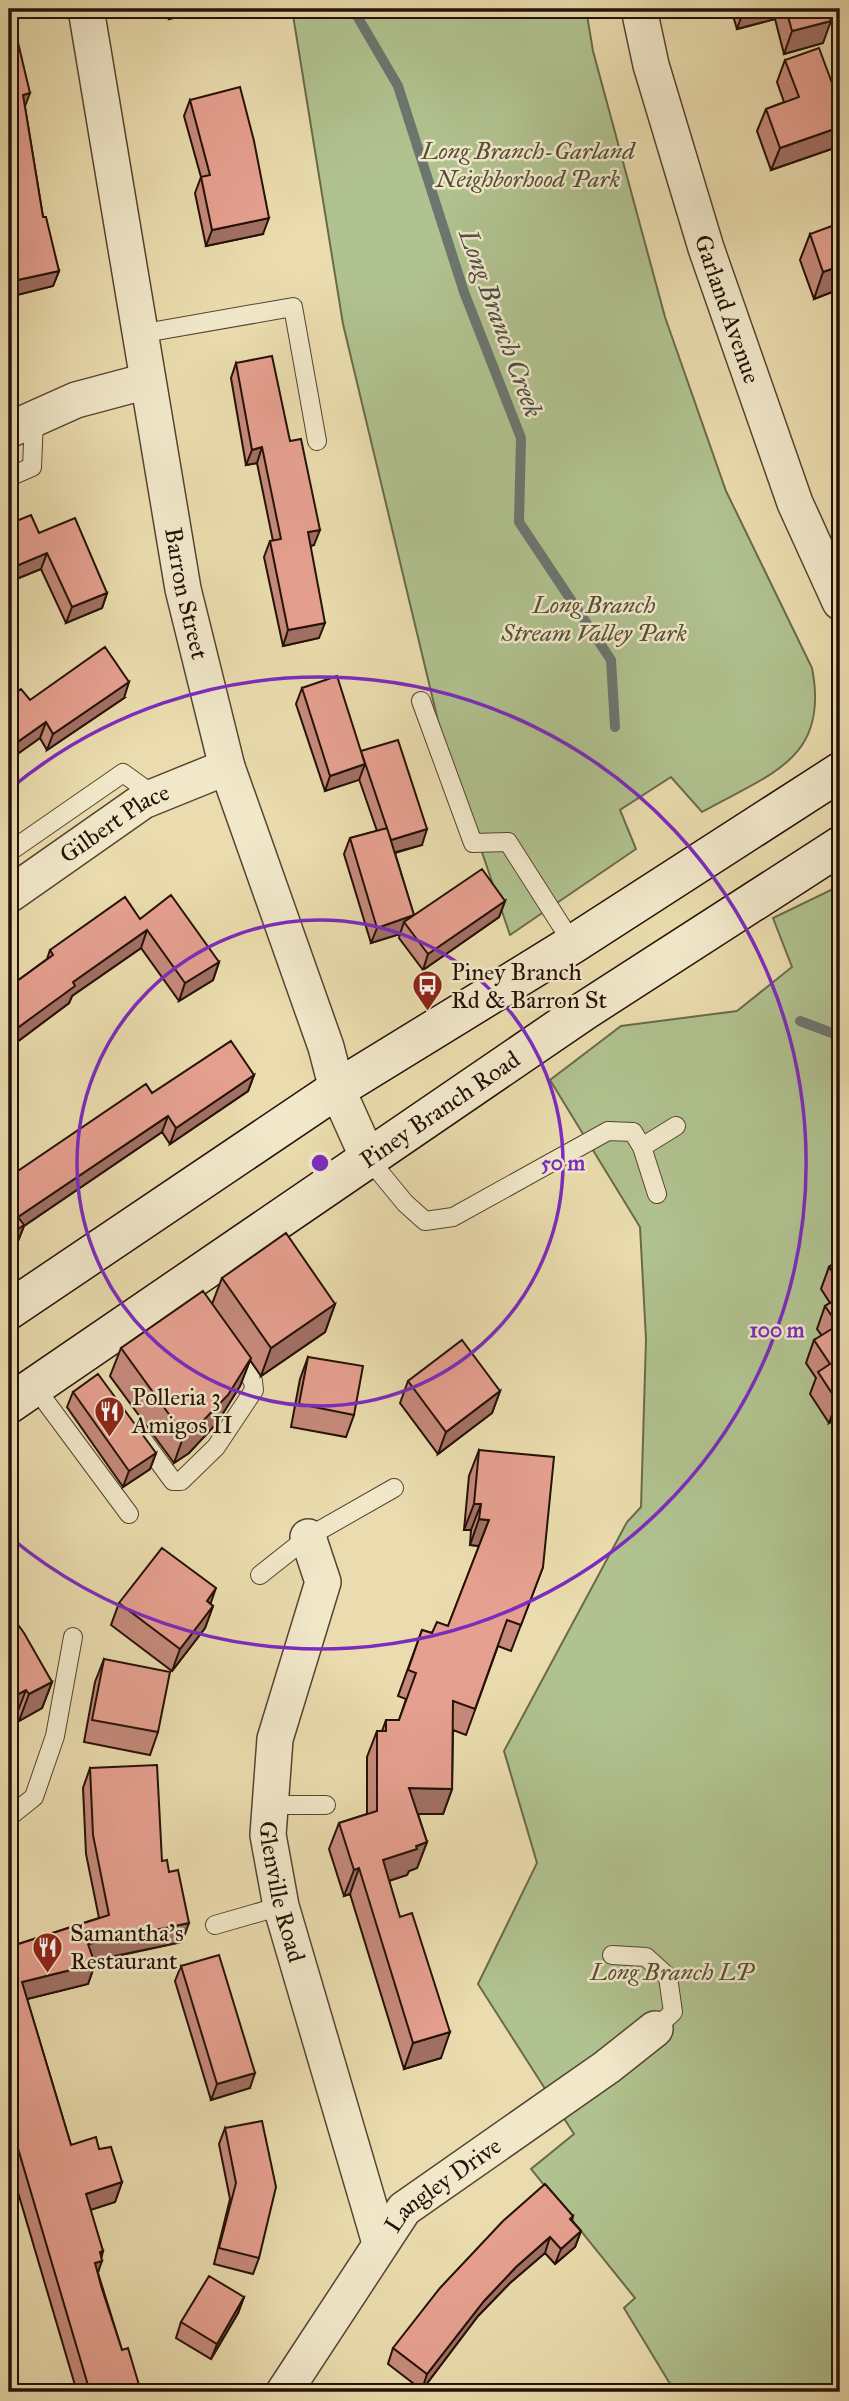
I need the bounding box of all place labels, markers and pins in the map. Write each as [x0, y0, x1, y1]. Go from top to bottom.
place label: Piney Branch Rd & Barron St [451, 957, 608, 1015]
bus stop icon: Piney Branch Rd & Barron St [411, 969, 445, 1013]
centre of rings [308, 1151, 332, 1175]
place label: Polleria 3 Amigos II [131, 1382, 233, 1440]
restaurant icon: Polleria 3 Amigos II [92, 1394, 126, 1438]
place label: Samantha's Restaurant [70, 1918, 184, 1976]
restaurant icon: Samantha's Restaurant [30, 1930, 64, 1974]

